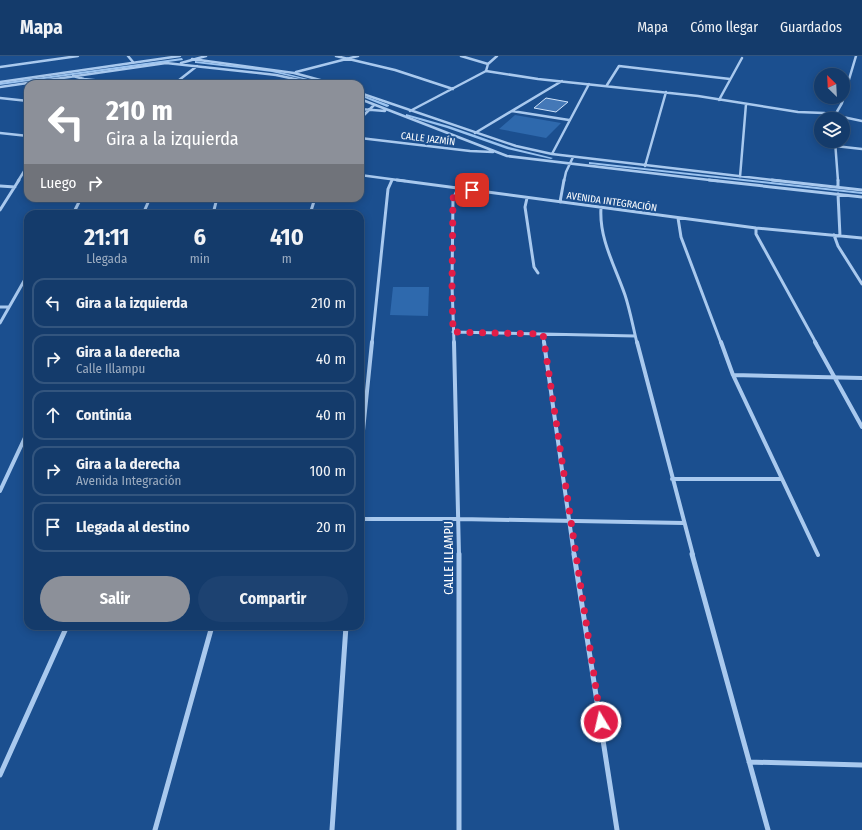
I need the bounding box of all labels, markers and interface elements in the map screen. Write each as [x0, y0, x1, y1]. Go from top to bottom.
text: Mapa [20, 16, 63, 39]
text: Mapa [637, 19, 668, 36]
text: Cómo llegar [690, 19, 758, 36]
text: Guardados [780, 19, 842, 36]
north arrow [814, 68, 850, 104]
map controls [814, 68, 850, 148]
text: 210 m [106, 94, 173, 127]
icon: left [40, 96, 92, 148]
button: layers [814, 112, 850, 148]
text: Gira a la izquierda [106, 128, 239, 150]
street label: CALLE JAZMÍN [400, 128, 456, 148]
icon: right [84, 172, 106, 194]
pin [455, 173, 489, 207]
text: Luego [40, 174, 76, 192]
icon: arrive [461, 179, 483, 201]
street label: AVENIDA INTEGRACIÓN [566, 188, 658, 214]
text: 21:11 [84, 223, 130, 251]
text: 6 [193, 223, 206, 251]
text: 410 [270, 223, 304, 251]
text: Llegada [86, 251, 127, 266]
text: min [190, 251, 210, 266]
text: m [282, 251, 292, 266]
icon: left [42, 292, 64, 314]
text: Gira a la izquierda [76, 294, 188, 312]
text: 210 m [311, 294, 346, 312]
text: Gira a la derecha [76, 343, 180, 361]
icon: right [42, 348, 64, 370]
text: 40 m [316, 350, 346, 368]
text: Calle Illampu [76, 361, 145, 376]
icon: ahead [42, 404, 64, 426]
text: Continúa [76, 406, 132, 424]
text: 40 m [316, 406, 346, 424]
text: Gira a la derecha [76, 455, 180, 473]
icon: right [42, 460, 64, 482]
text: 100 m [309, 462, 346, 480]
text: Avenida Integración [76, 473, 181, 488]
icon: arrive [42, 516, 64, 538]
text: Llegada al destino [76, 518, 190, 536]
text: 20 m [317, 518, 346, 536]
street label: CALLE ILLAMPU [442, 521, 456, 595]
button: Salir [40, 576, 190, 622]
button: Compartir [198, 576, 348, 622]
position arrow [580, 701, 622, 743]

